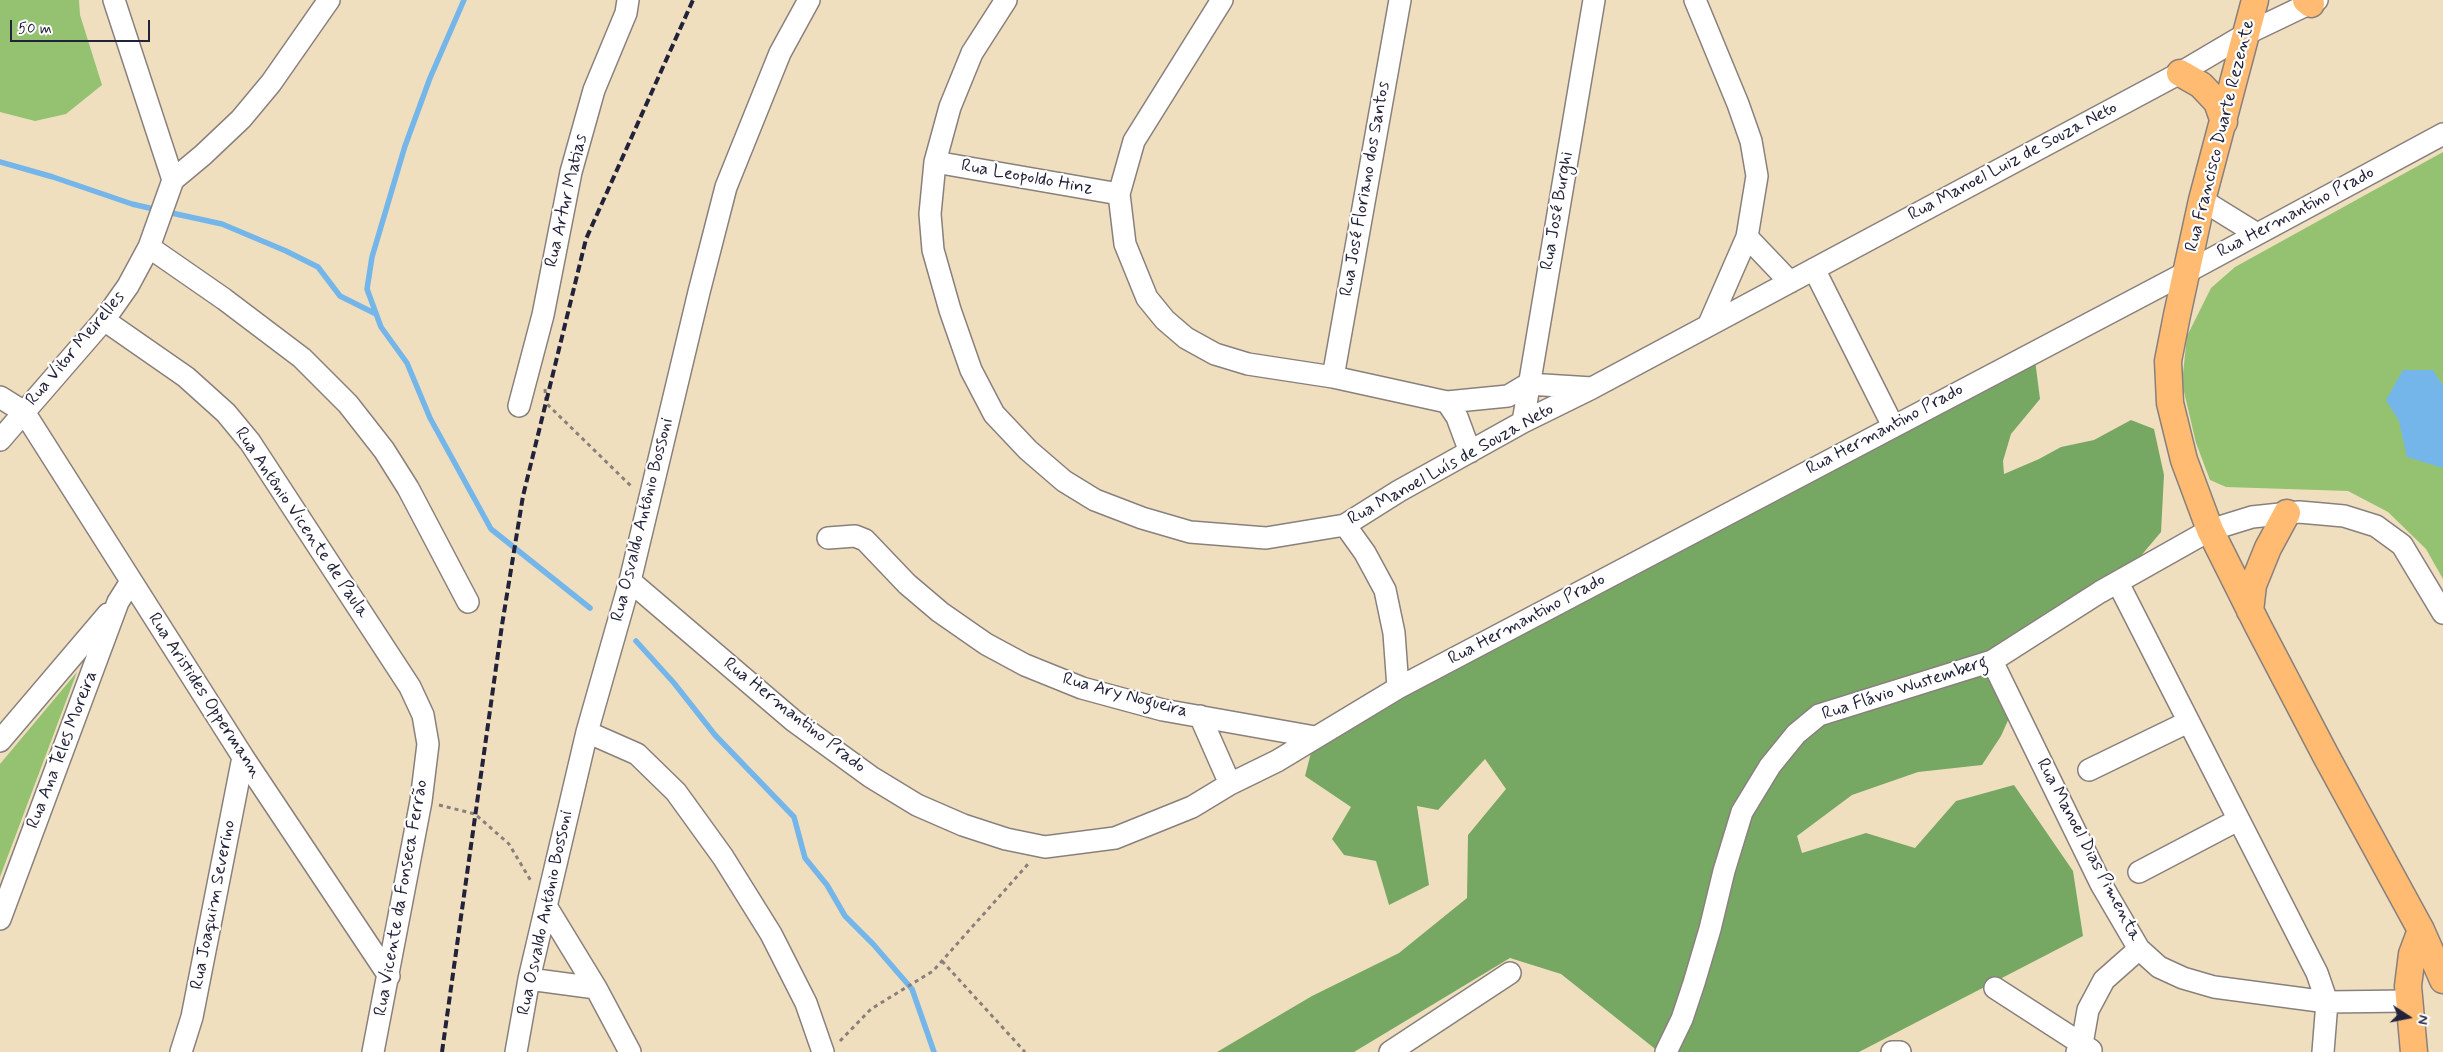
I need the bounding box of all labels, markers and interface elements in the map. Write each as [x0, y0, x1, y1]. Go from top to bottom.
scale bar [12, 10, 152, 42]
street label: Rua Francisco Duarte Rezente [2182, 18, 2260, 254]
text: 50 m [18, 19, 52, 39]
street label: Rua José Floriano dos Santos [1336, 80, 1396, 298]
street label: Rua Manoel Luiz de Souza Neto [1905, 98, 2121, 226]
street label: Rua Artur Matias [541, 132, 593, 270]
street label: Rua José Burghi [1537, 150, 1579, 272]
street label: Rua Leopoldo Hinz [959, 156, 1095, 200]
street label: Rua Hermantino Prado [2214, 162, 2378, 264]
street label: Rua Vitor Meirelles [22, 287, 130, 411]
street label: Rua Hermantino Prado [1803, 379, 1967, 481]
street label: Rua Manoel Luís de Souza Neto [1344, 399, 1558, 531]
street label: Rua Osvaldo Antônio Bossoni [607, 416, 679, 624]
street label: Rua Antônio Vicente de Paula [229, 424, 373, 622]
street label: Rua Hermantino Prado [1445, 569, 1609, 671]
street label: Rua Aristides Oppermann [142, 609, 266, 783]
street label: Rua Flávio Wustemberg [1819, 652, 1991, 726]
street label: Rua Hermantino Prado [719, 654, 869, 778]
street label: Rua Ana Teles Moreira [23, 668, 103, 832]
street label: Rua Ary Nogueira [1060, 669, 1190, 723]
street label: Rua Manoel Dias Pimenta [2031, 755, 2145, 945]
street label: Rua Vicente da Fonseca Ferrão [371, 778, 433, 1018]
street label: Rua Osvaldo Antônio Bossoni [514, 809, 578, 1017]
street label: Rua Joaquim Severino [187, 819, 241, 991]
north arrow [2383, 992, 2433, 1042]
text: N [2413, 1014, 2432, 1026]

